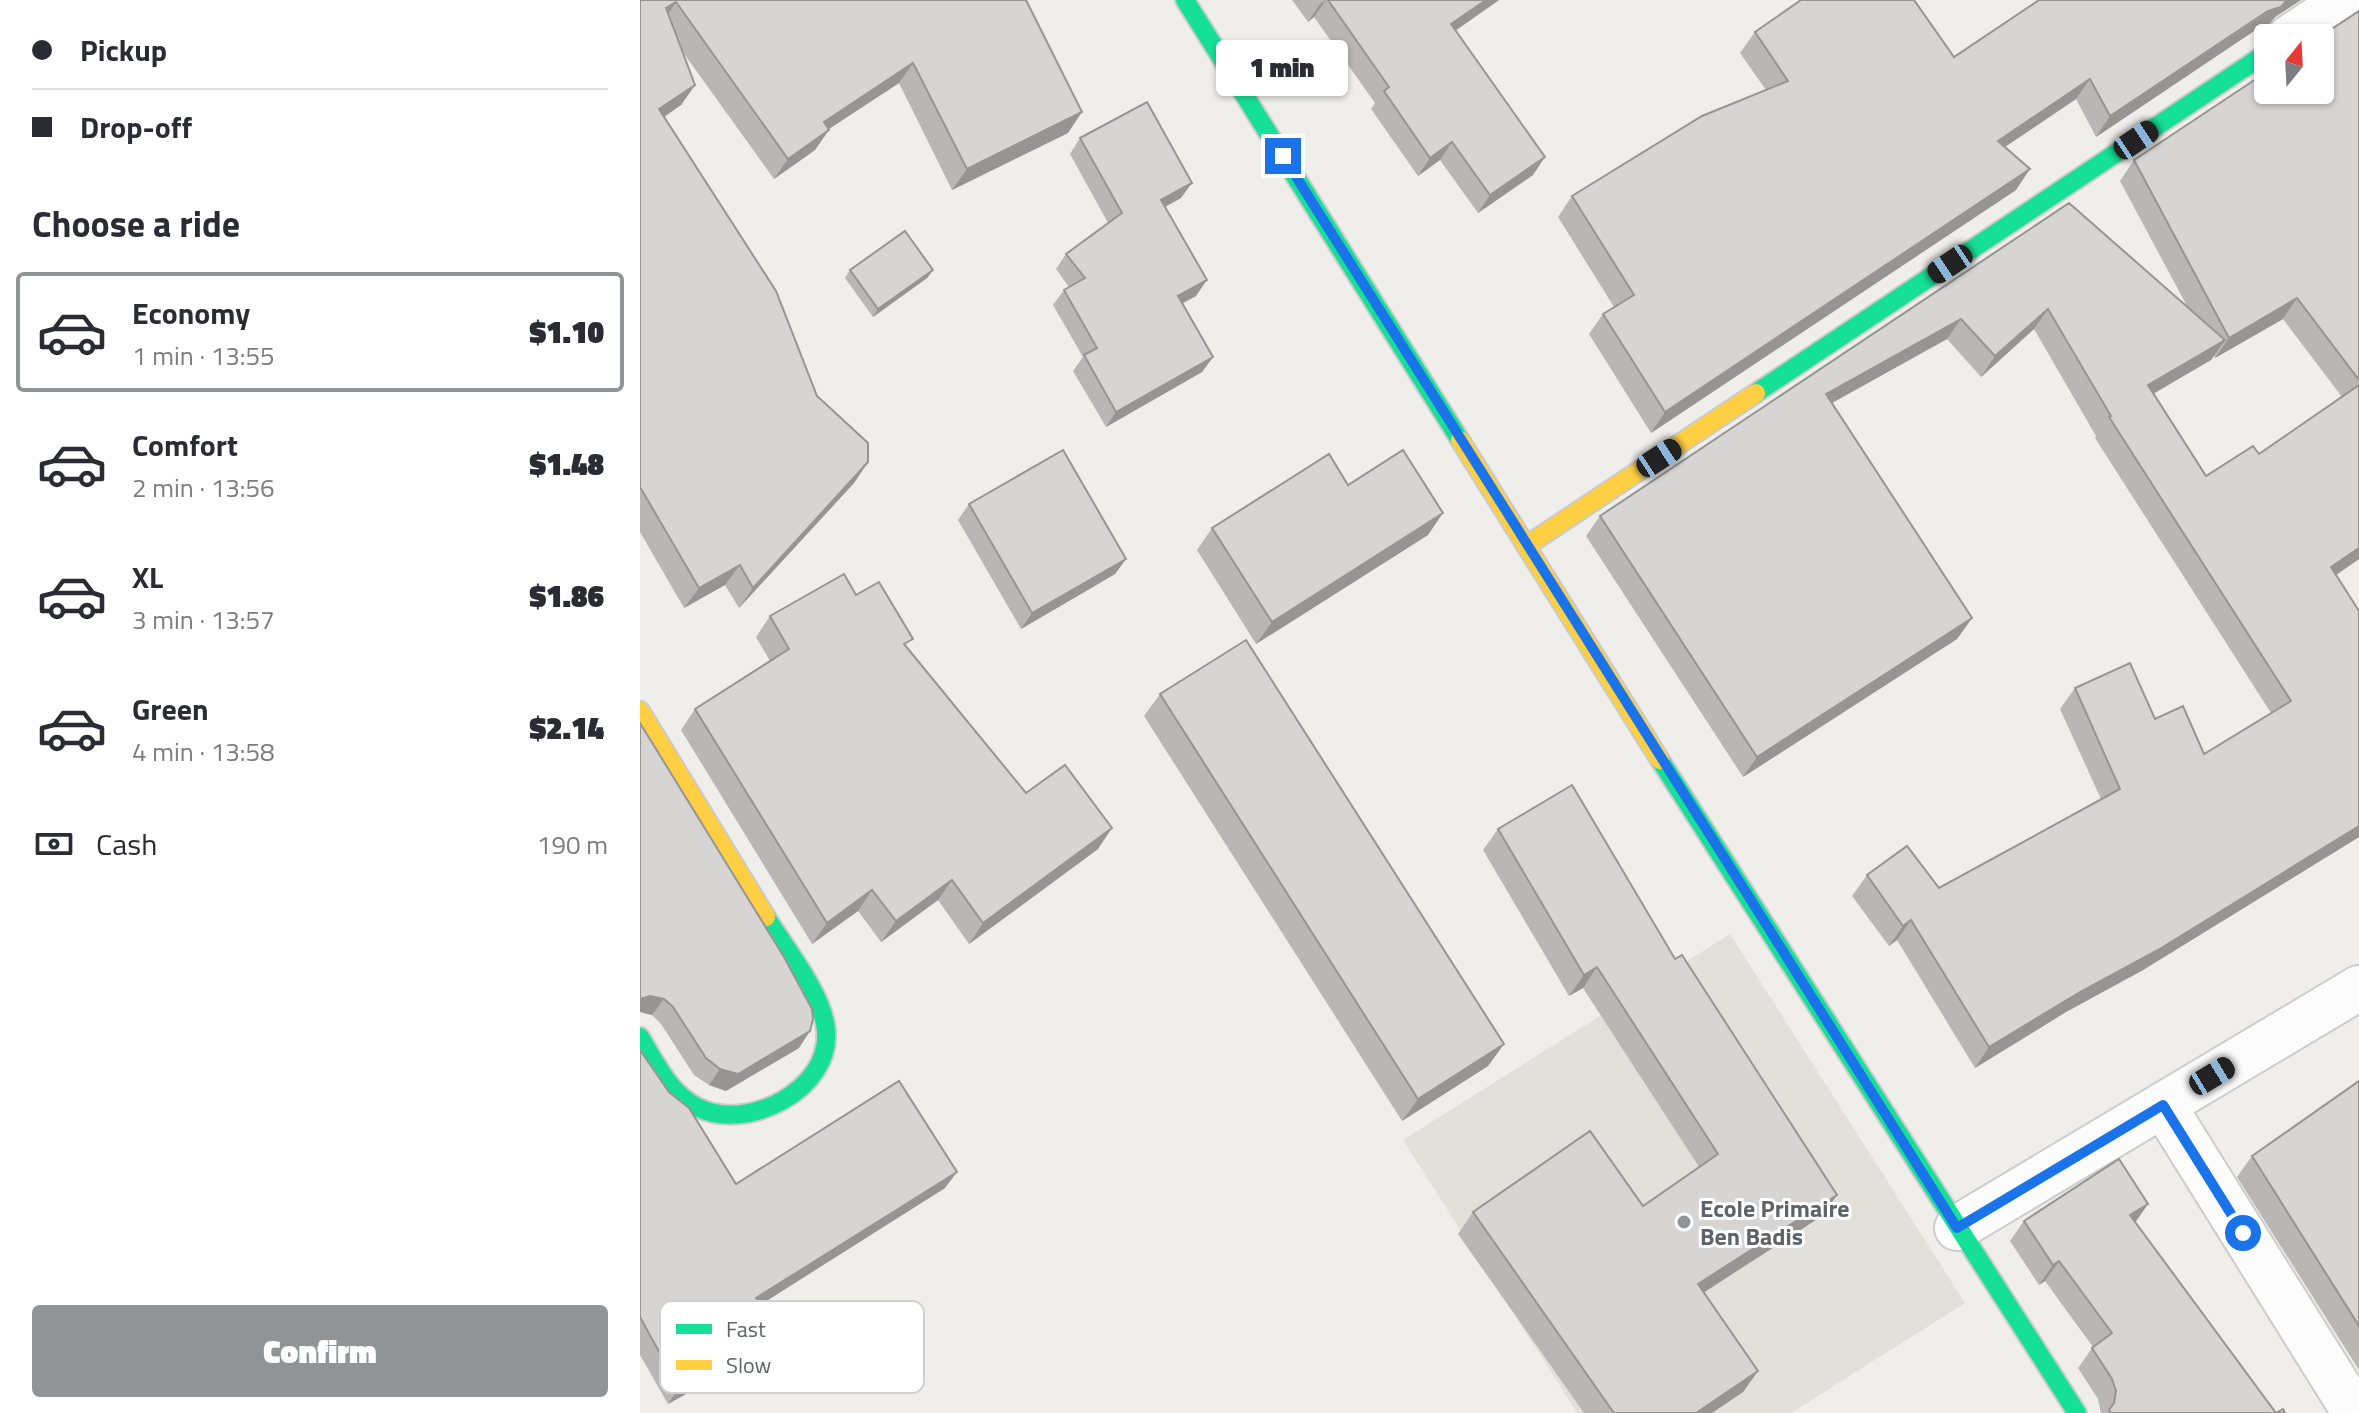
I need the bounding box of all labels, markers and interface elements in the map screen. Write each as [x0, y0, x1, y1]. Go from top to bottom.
north arrow [2254, 24, 2334, 104]
map controls [2254, 24, 2334, 104]
text: Pickup [80, 27, 167, 73]
callout: 1 min [1217, 40, 1349, 96]
text: 1 min [1250, 48, 1314, 87]
text: Drop-off [80, 104, 192, 150]
car [2109, 117, 2163, 163]
route end [1265, 138, 1301, 174]
text: Choose a ride [32, 196, 240, 251]
car [1923, 241, 1977, 287]
text: Economy [132, 290, 250, 336]
icon: car [36, 296, 108, 368]
text: $1.10 [530, 309, 604, 355]
text: 1 min · 13:55 [132, 336, 275, 375]
text: Comfort [132, 422, 238, 468]
icon: car [36, 428, 108, 500]
car [1632, 435, 1686, 481]
text: $1.48 [530, 441, 604, 487]
text: 2 min · 13:56 [132, 468, 275, 507]
text: XL [132, 554, 163, 600]
icon: car [36, 560, 108, 632]
text: $1.86 [530, 573, 604, 619]
text: 3 min · 13:57 [132, 600, 275, 639]
text: Green [132, 686, 209, 732]
icon: car [36, 692, 108, 764]
text: $2.14 [530, 705, 604, 751]
text: 4 min · 13:58 [132, 732, 275, 771]
text: Cash [96, 821, 157, 867]
icon: cash [32, 822, 76, 866]
text: 190 m [537, 825, 608, 864]
car [2185, 1053, 2239, 1099]
place label: Ecole Primaire Ben Badis [1700, 1190, 1850, 1254]
marker: Ecole Primaire Ben Badis [1675, 1213, 1693, 1231]
route start [2225, 1215, 2261, 1251]
legend [660, 1301, 924, 1393]
button: Confirm [32, 1305, 608, 1397]
text: Fast [726, 1312, 766, 1346]
text: Slow [726, 1348, 772, 1382]

